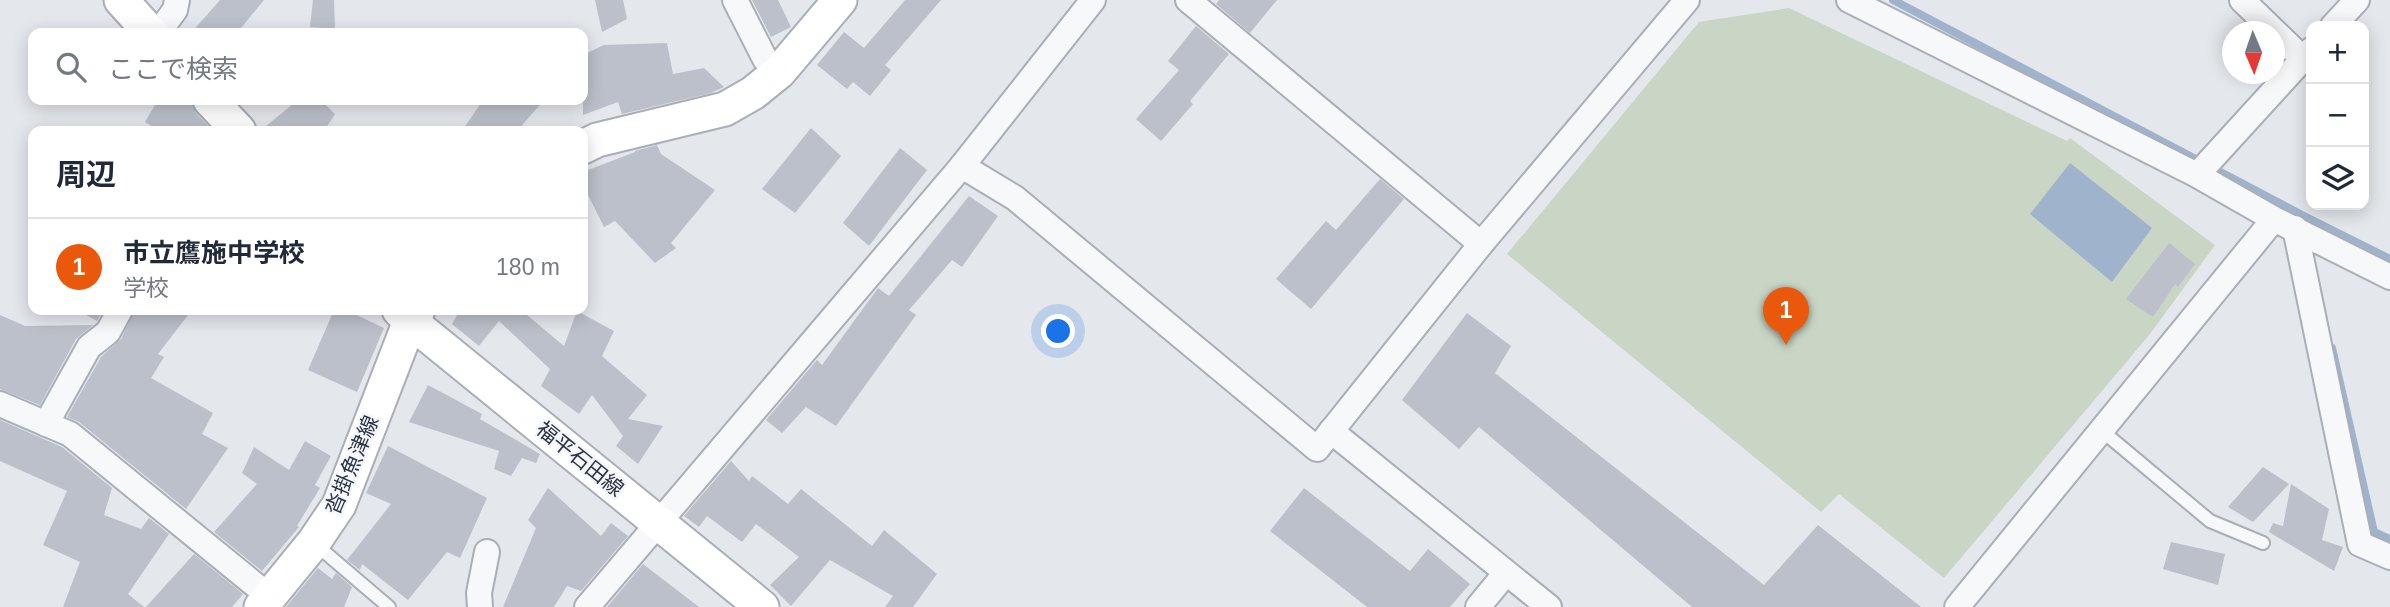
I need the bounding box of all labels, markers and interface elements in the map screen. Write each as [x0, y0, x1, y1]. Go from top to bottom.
north arrow [2222, 21, 2285, 84]
map controls [2306, 21, 2369, 210]
button: + [2306, 21, 2369, 84]
search box [28, 28, 588, 105]
icon: search [52, 48, 90, 86]
text: ここで検索 [108, 54, 238, 84]
button: − [2306, 84, 2369, 147]
button: layers [2306, 147, 2369, 210]
text: 周辺 [56, 158, 116, 191]
text: 市立鷹施中学校 [123, 238, 305, 268]
text: 1 [73, 254, 85, 280]
text: 180 m [496, 254, 560, 280]
text: 学校 [123, 275, 169, 301]
pin: 1 [1763, 287, 1809, 345]
your location [1041, 314, 1075, 348]
street label: 沓掛魚津線 [320, 412, 383, 518]
street label: 福平石田線 [532, 417, 628, 501]

